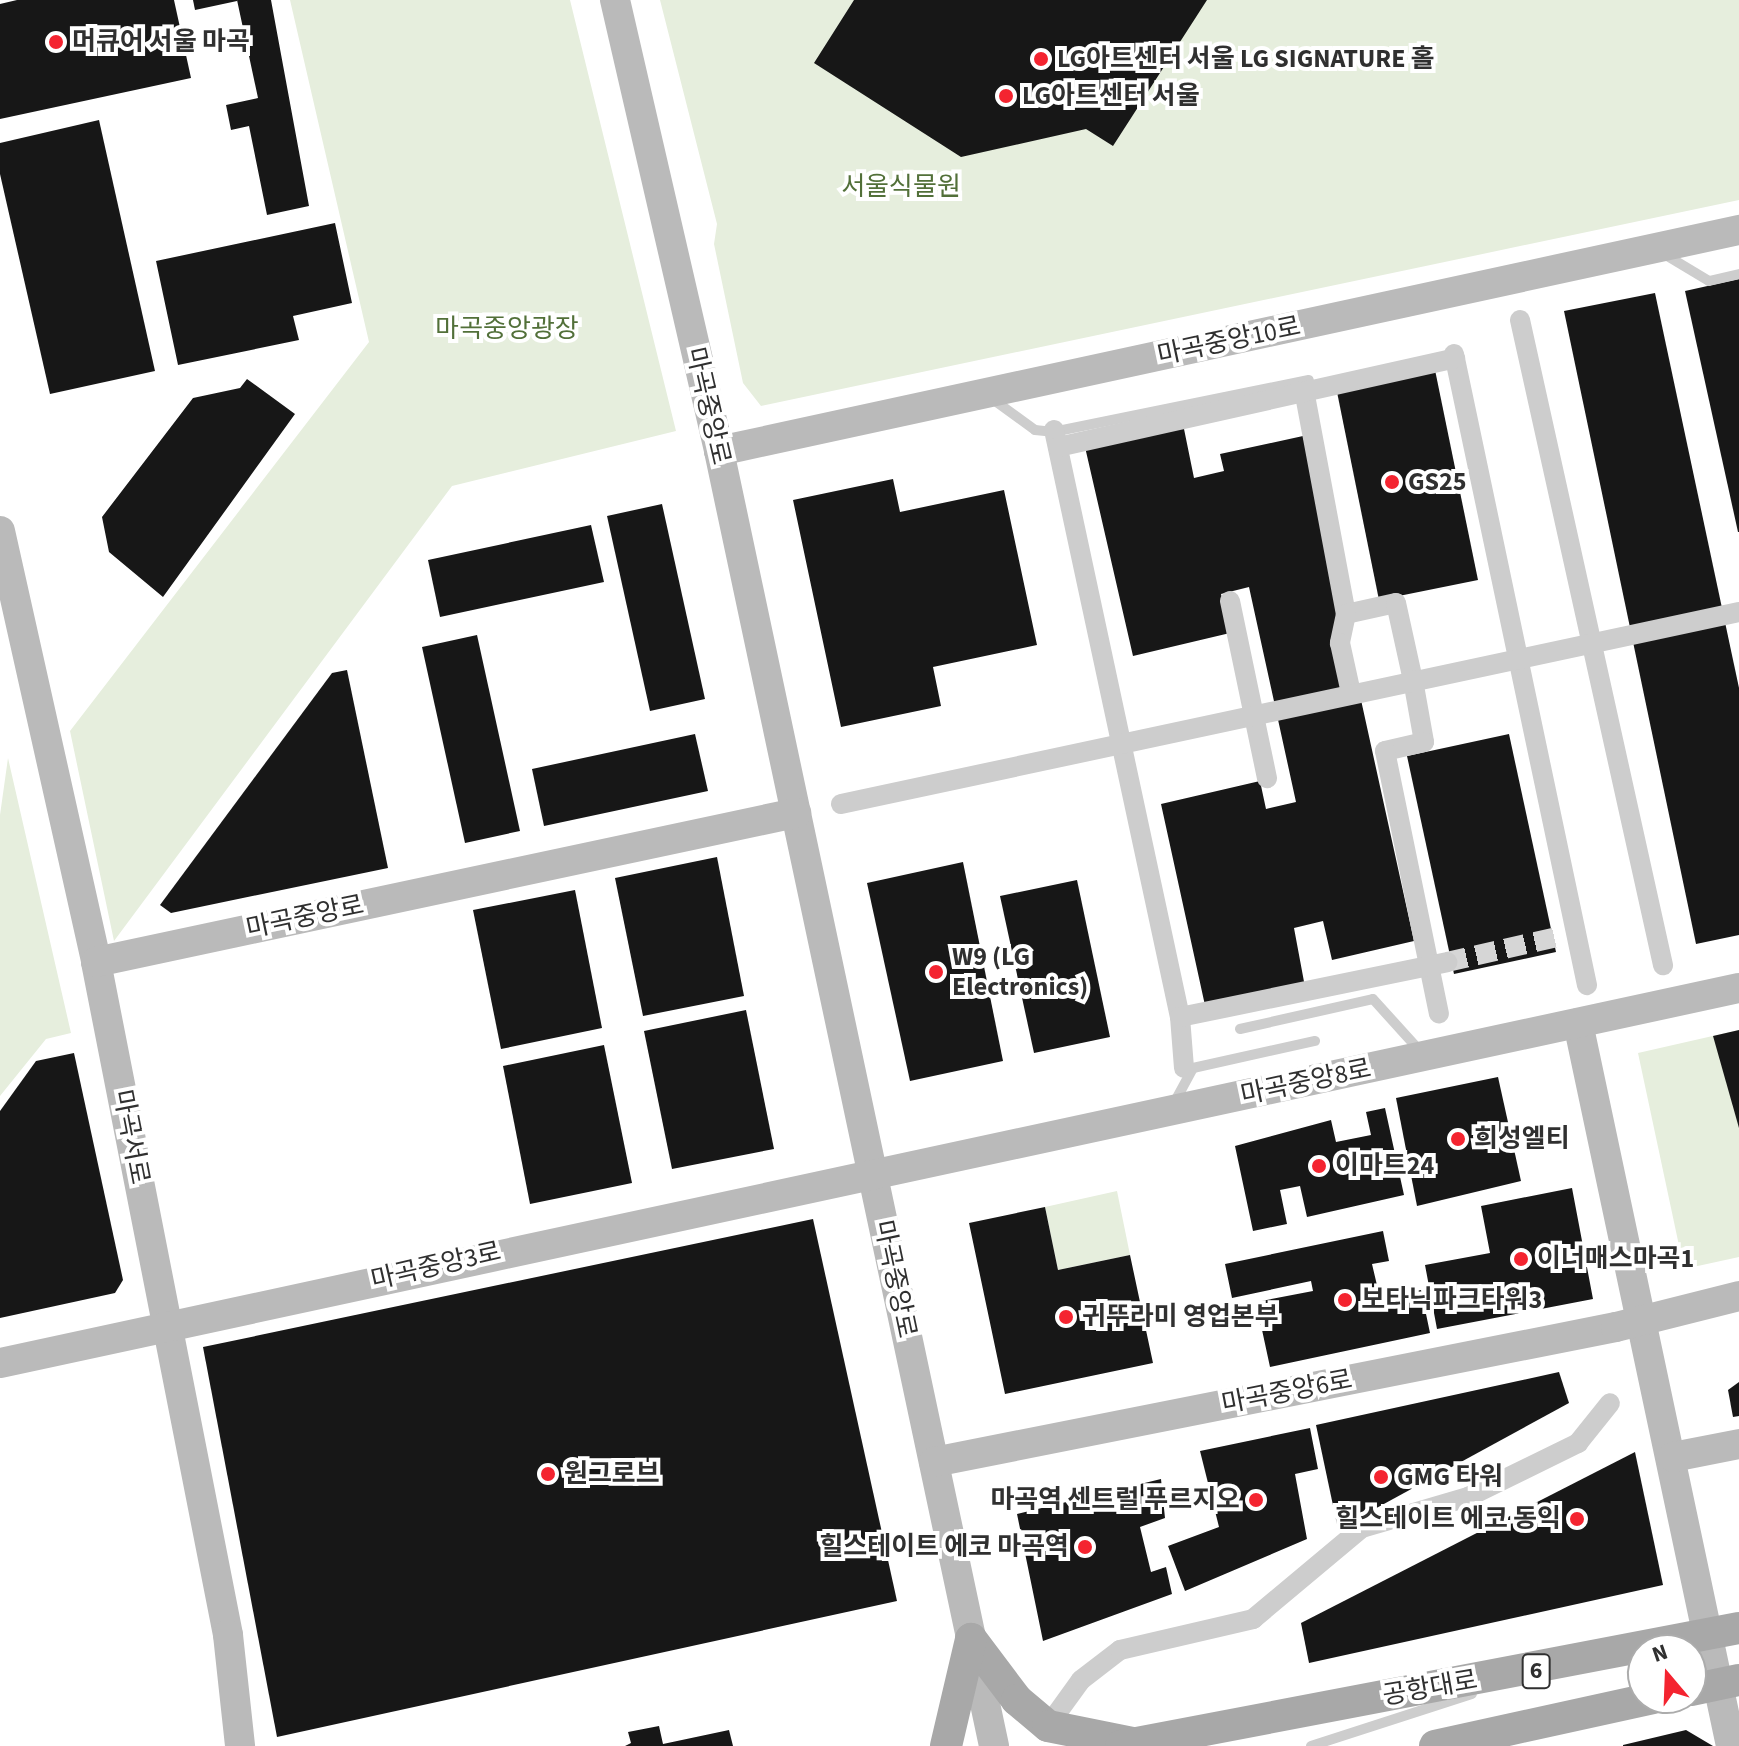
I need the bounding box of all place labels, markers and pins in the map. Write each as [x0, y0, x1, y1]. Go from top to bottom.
place label: 머큐어 서울 마곡 [72, 26, 250, 58]
marker: 머큐어 서울 마곡 [47, 33, 65, 51]
place label: LG아트센터 서울 LG SIGNATURE 홀 [1057, 43, 1435, 75]
marker: LG아트센터 서울 LG SIGNATURE 홀 [1032, 50, 1050, 68]
place label: LG아트센터 서울 [1022, 80, 1200, 112]
marker: LG아트센터 서울 [997, 87, 1015, 105]
place label: GS25 [1408, 466, 1466, 498]
marker: GS25 [1383, 473, 1401, 491]
place label: W9 (LG Electronics) [952, 941, 1088, 1002]
marker: W9 (LG Electronics) [927, 963, 945, 981]
place label: 희성엘티 [1474, 1123, 1570, 1155]
marker: 희성엘티 [1449, 1130, 1467, 1148]
place label: 이마트24 [1335, 1150, 1434, 1182]
marker: 이마트24 [1310, 1157, 1328, 1175]
place label: 이너매스마곡1 [1537, 1243, 1694, 1275]
marker: 이너매스마곡1 [1512, 1250, 1530, 1268]
place label: 보타닉파크타워3 [1361, 1284, 1542, 1316]
marker: 보타닉파크타워3 [1336, 1291, 1354, 1309]
place label: 귀뚜라미 영업본부 [1082, 1301, 1279, 1333]
marker: 귀뚜라미 영업본부 [1057, 1308, 1075, 1326]
place label: 원그로브 [564, 1458, 660, 1490]
place label: GMG 타워 [1397, 1461, 1503, 1493]
marker: 원그로브 [539, 1465, 557, 1483]
marker: GMG 타워 [1372, 1468, 1390, 1486]
place label: 마곡역 센트럴 푸르지오 [990, 1484, 1240, 1516]
marker: 마곡역 센트럴 푸르지오 [1247, 1491, 1265, 1509]
place label: 힐스테이트 에코 동익 [1335, 1503, 1561, 1535]
marker: 힐스테이트 에코 동익 [1568, 1510, 1586, 1528]
place label: 힐스테이트 에코 마곡역 [819, 1531, 1069, 1563]
marker: 힐스테이트 에코 마곡역 [1076, 1538, 1094, 1556]

